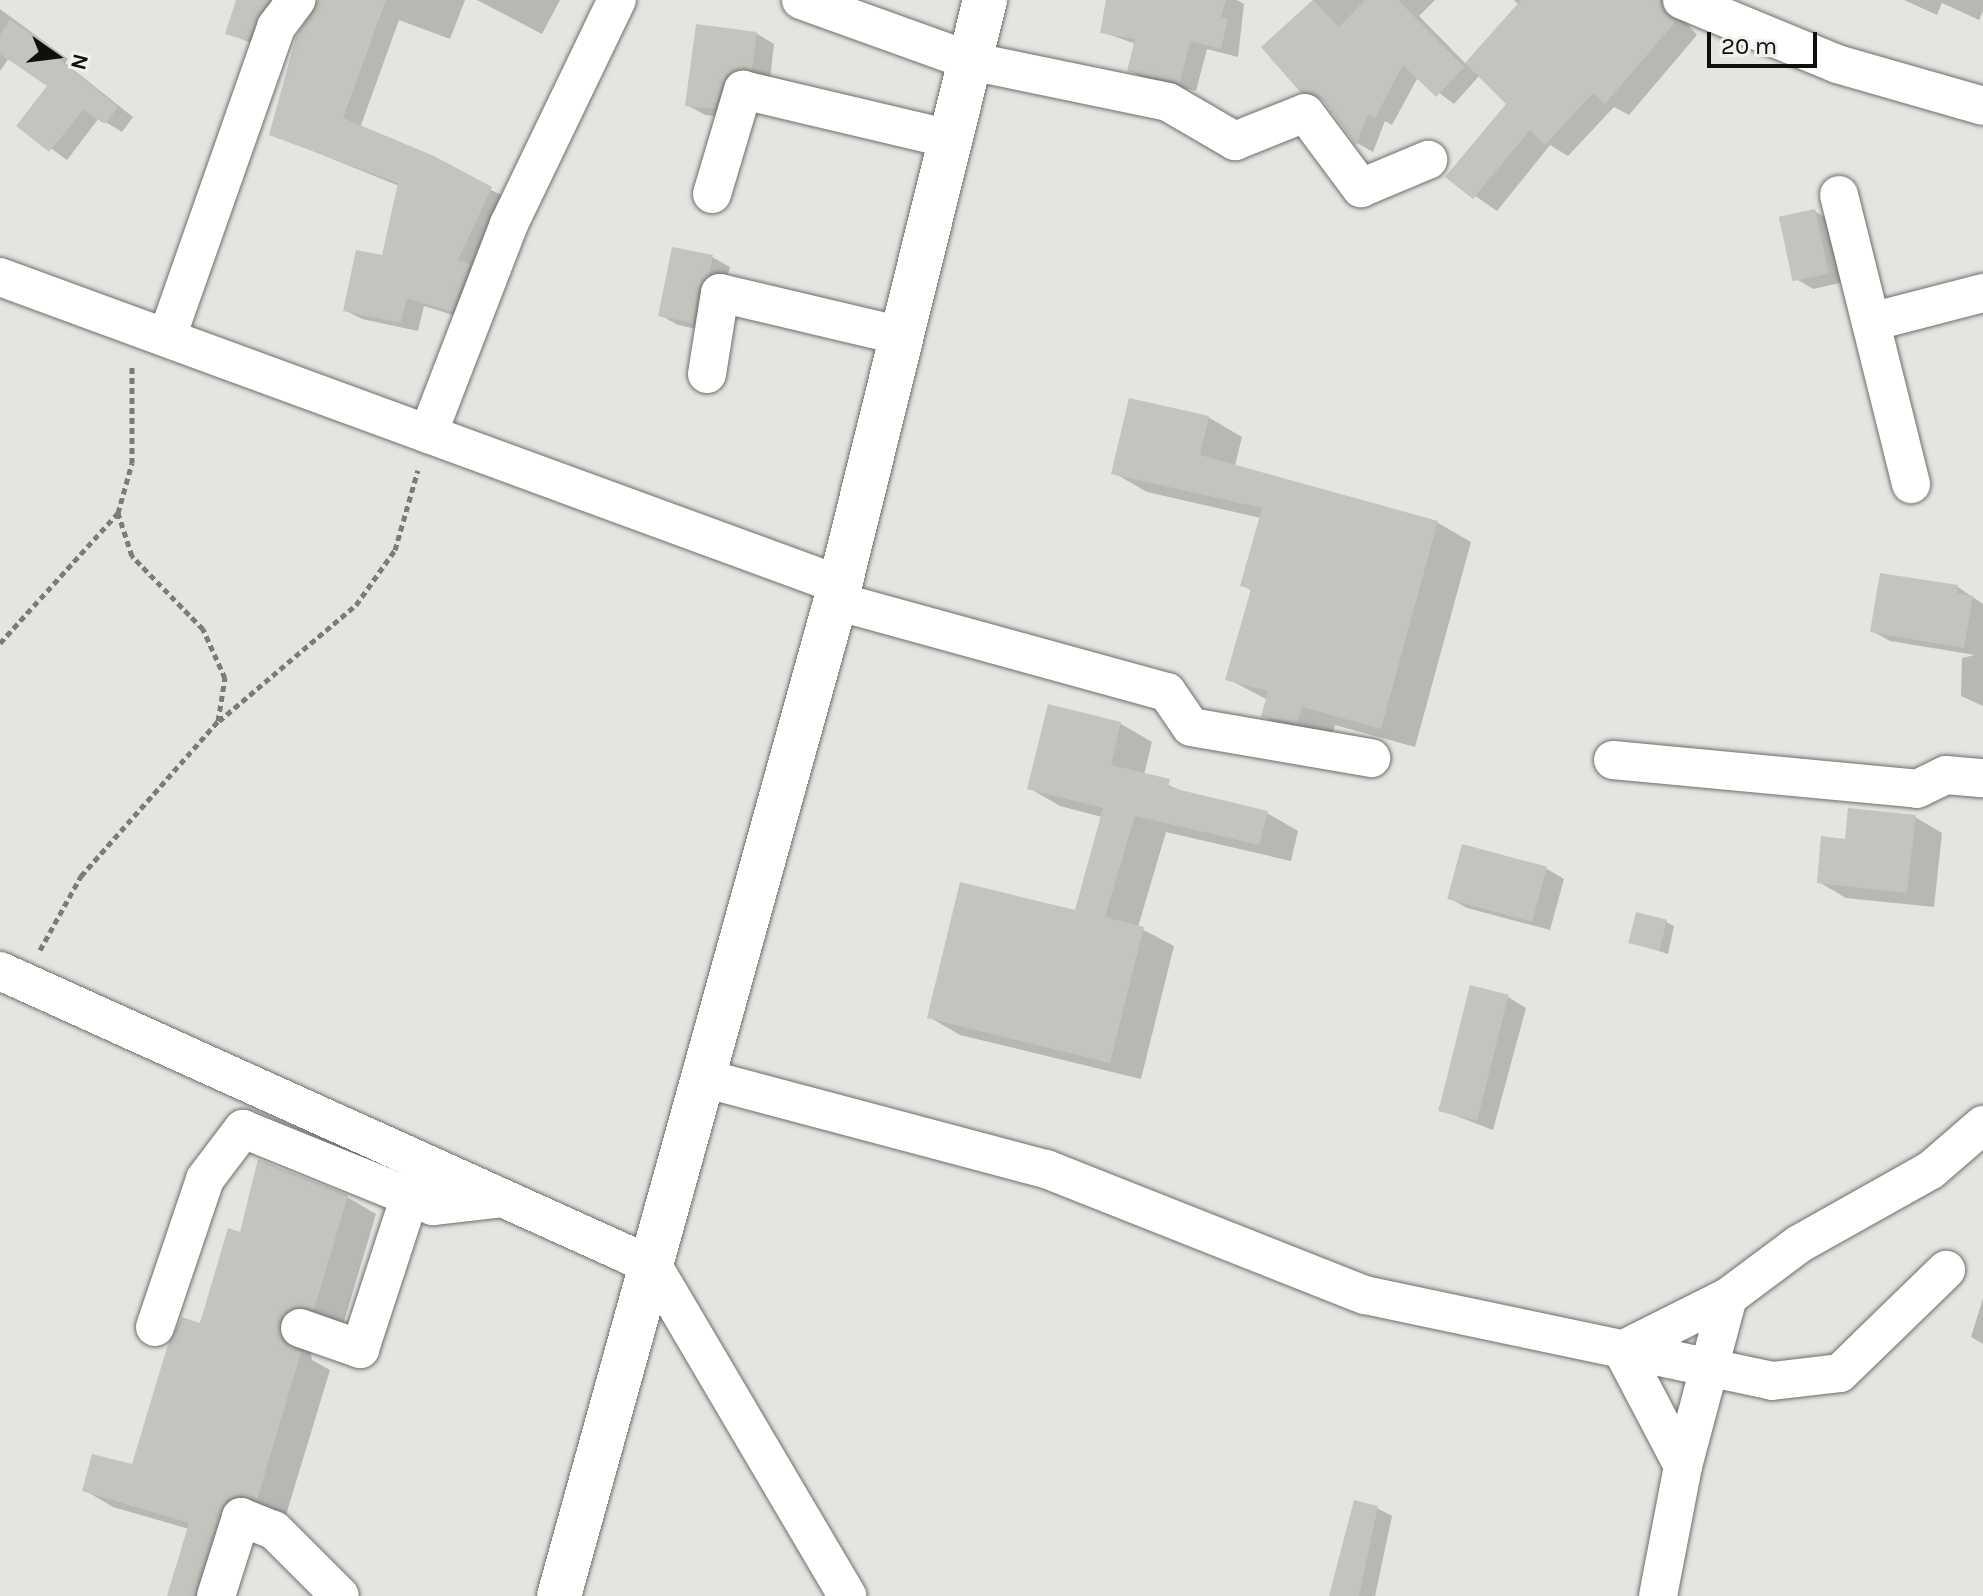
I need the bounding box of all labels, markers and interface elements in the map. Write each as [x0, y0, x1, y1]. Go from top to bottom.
north arrow [16, 16, 96, 96]
scale bar [1711, 16, 1821, 66]
text: 20 m [1721, 32, 1777, 60]
text: N [65, 51, 94, 73]

